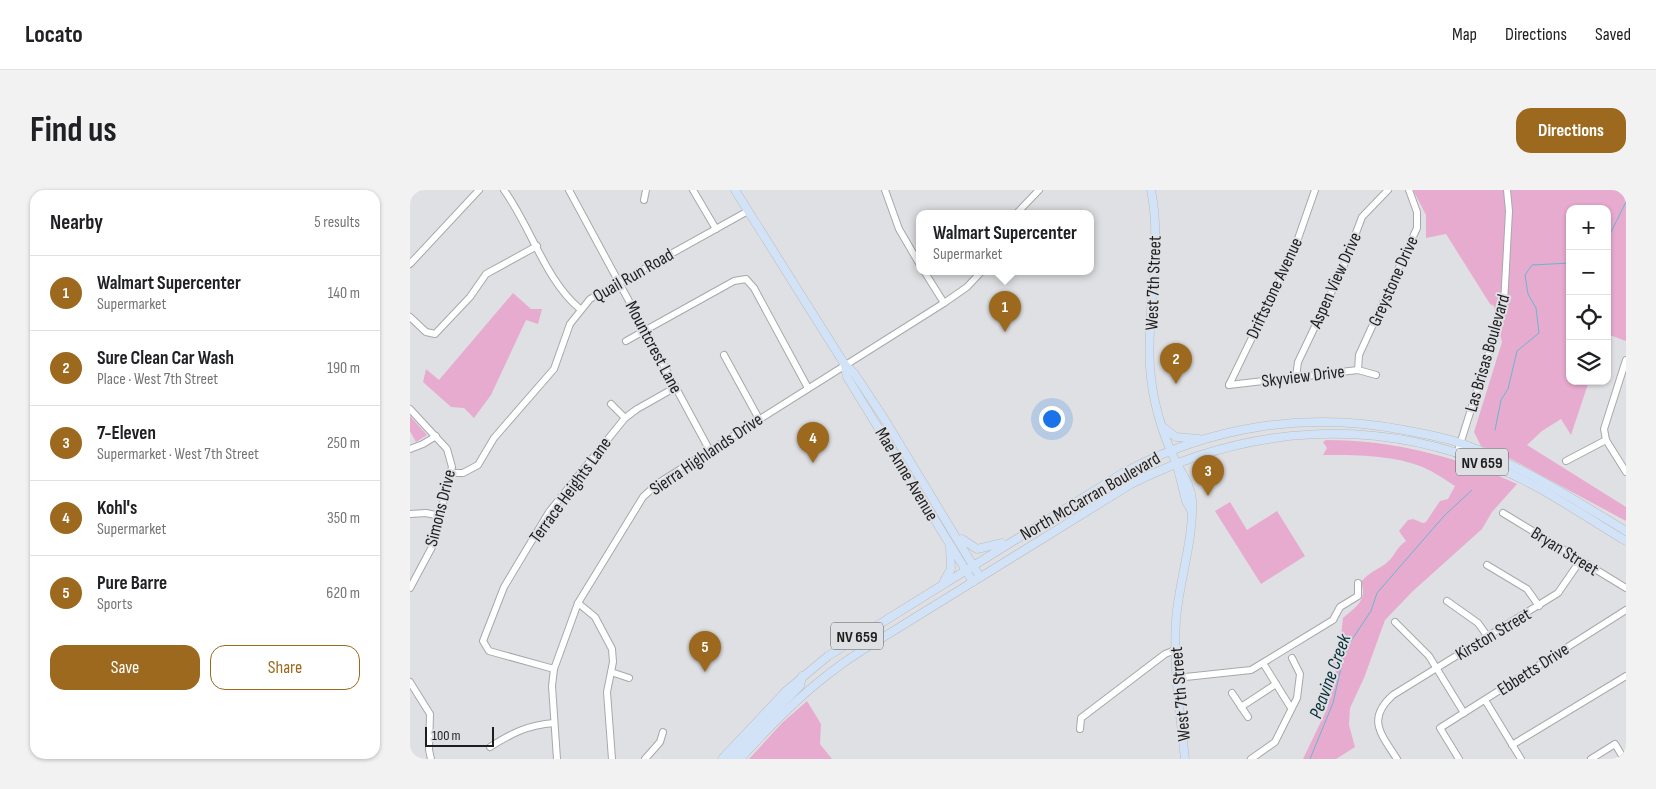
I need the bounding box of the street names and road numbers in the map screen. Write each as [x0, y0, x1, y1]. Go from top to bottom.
street label: Aspen View Drive [1305, 229, 1366, 332]
street label: Greystone Drive [1364, 233, 1423, 330]
street label: Driftstone Avenue [1242, 234, 1307, 342]
street label: West 7th Street [1141, 235, 1166, 331]
street label: Quail Run Road [589, 244, 677, 307]
street label: Las Brisas Boulevard [1461, 292, 1514, 414]
street label: Mountcrest Lane [620, 298, 687, 397]
street label: Skyview Drive [1260, 361, 1346, 392]
street label: Sierra Highlands Drive [646, 409, 767, 500]
street label: Mae Anne Avenue [870, 424, 943, 525]
street label: Terrace Heights Lane [525, 433, 616, 547]
street label: North McCarran Boulevard [1016, 448, 1164, 545]
road number: NV 659 [1456, 448, 1508, 476]
street label: Simons Drive [421, 467, 460, 549]
street label: Bryan Street [1527, 523, 1603, 581]
street label: Kirston Street [1452, 603, 1535, 665]
road number: NV 659 [831, 622, 883, 650]
street label: Ebbetts Drive [1494, 639, 1573, 700]
street label: West 7th Street [1166, 645, 1195, 742]

